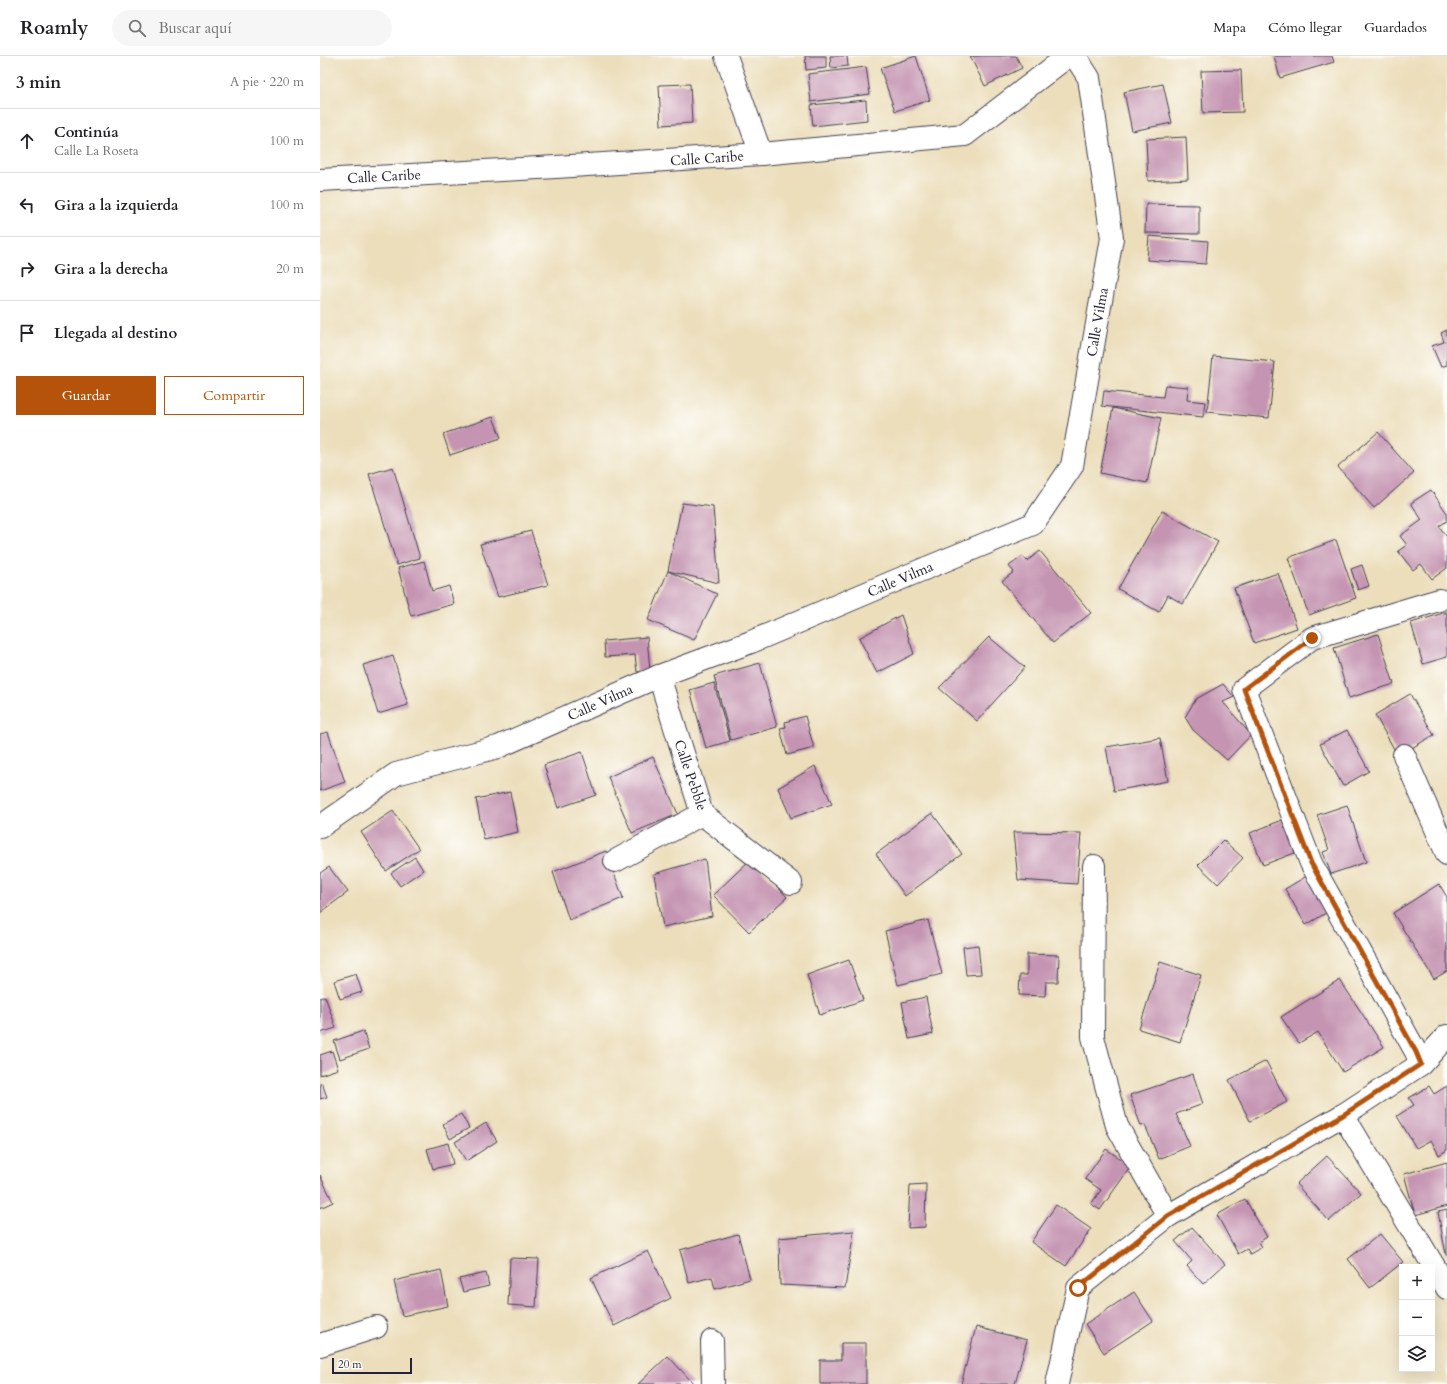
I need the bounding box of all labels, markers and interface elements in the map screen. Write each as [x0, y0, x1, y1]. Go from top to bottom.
search box [112, 10, 392, 46]
text: Roamly [20, 15, 88, 41]
icon: search [126, 17, 148, 39]
text: Buscar aquí [158, 18, 232, 38]
text: Mapa [1213, 18, 1246, 37]
text: Cómo llegar [1268, 18, 1342, 37]
text: Guardados [1364, 18, 1427, 37]
text: 3 min [16, 71, 61, 94]
text: A pie · 220 m [230, 73, 304, 91]
text: Continúa [54, 122, 119, 142]
icon: ahead [16, 130, 38, 152]
text: 100 m [270, 132, 304, 150]
text: Calle La Roseta [54, 142, 139, 160]
street label: Calle Caribe [670, 146, 744, 171]
street label: Calle Caribe [347, 165, 421, 188]
icon: left [16, 194, 38, 216]
text: Gira a la izquierda [54, 195, 178, 215]
text: 100 m [270, 196, 304, 214]
icon: right [16, 258, 38, 280]
text: Gira a la derecha [54, 259, 168, 279]
text: 20 m [276, 260, 304, 278]
street label: Calle Vilma [1082, 286, 1113, 358]
icon: arrive [16, 322, 38, 344]
text: Llegada al destino [54, 323, 177, 343]
button: Guardar [16, 376, 156, 415]
button: Compartir [164, 376, 304, 415]
street label: Calle Vilma [864, 557, 936, 602]
route end [1303, 629, 1321, 647]
street label: Calle Vilma [565, 680, 636, 725]
street label: Calle Pebble [670, 737, 711, 813]
map controls [1399, 1264, 1435, 1372]
button: + [1399, 1264, 1435, 1300]
route start [1069, 1279, 1087, 1297]
button: − [1399, 1300, 1435, 1336]
button: layers [1399, 1336, 1435, 1372]
scale bar [332, 1356, 412, 1375]
text: 20 m [338, 1357, 362, 1372]

